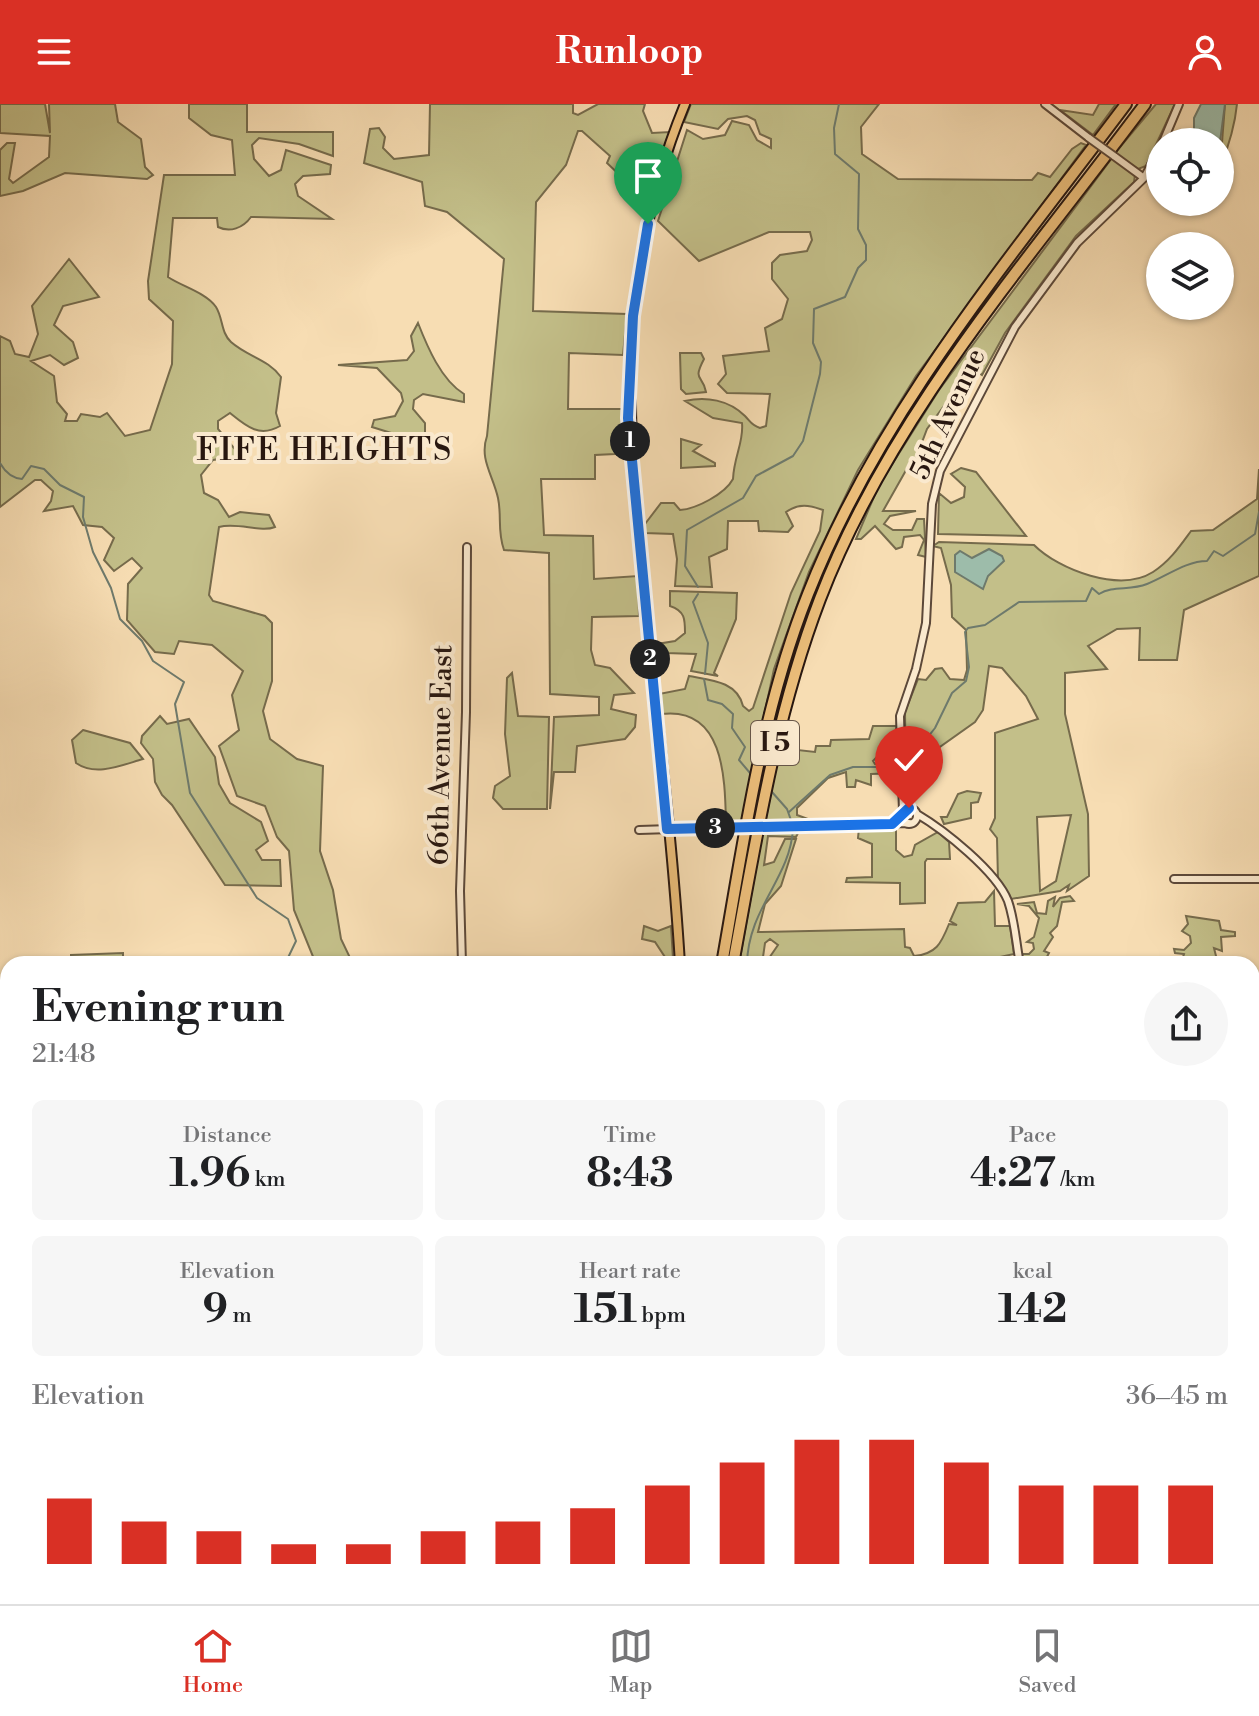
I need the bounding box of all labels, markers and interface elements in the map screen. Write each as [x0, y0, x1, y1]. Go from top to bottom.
icon: menu [32, 30, 76, 74]
text: Runloop [556, 30, 703, 75]
icon: person [1183, 30, 1227, 74]
map controls [1146, 128, 1234, 320]
button: locate [1146, 128, 1234, 216]
pin [614, 142, 682, 224]
icon: arrive [626, 154, 670, 198]
button: layers [1146, 232, 1234, 320]
street label: 5th Avenue [902, 343, 994, 485]
pin: 1 [610, 421, 650, 461]
text: 1 [625, 427, 635, 454]
district label: FIFE HEIGHTS [197, 430, 453, 470]
pin: 2 [630, 639, 670, 679]
street label: 66th Avenue East [422, 644, 460, 866]
text: 2 [643, 645, 657, 672]
road number: I 5 [751, 721, 799, 765]
pin [875, 726, 943, 808]
icon: check [887, 738, 931, 782]
pin: 3 [695, 808, 735, 848]
text: 3 [708, 814, 722, 841]
text: Evening run [32, 980, 285, 1035]
button: share [1144, 982, 1228, 1066]
text: 21:48 [32, 1038, 96, 1070]
text: Distance [183, 1122, 272, 1149]
text: Time [604, 1122, 656, 1149]
text: Pace [1009, 1122, 1056, 1149]
text: 1.96 [169, 1149, 250, 1199]
text: 8:43 [586, 1149, 674, 1199]
text: 4:27 [970, 1149, 1056, 1199]
text: km [250, 1166, 285, 1193]
text: /km [1056, 1166, 1095, 1193]
text: Elevation [180, 1258, 275, 1285]
text: Heart rate [579, 1258, 681, 1285]
text: kcal [1013, 1258, 1053, 1285]
text: 9 [203, 1285, 228, 1335]
text: 151 [574, 1285, 637, 1335]
text: 142 [998, 1285, 1067, 1335]
text: m [228, 1302, 252, 1329]
text: bpm [637, 1302, 686, 1329]
text: Elevation [32, 1380, 145, 1412]
text: 36–45 m [1126, 1380, 1228, 1412]
tab: Home [183, 1624, 243, 1699]
tab: Map [609, 1624, 653, 1699]
tab: Saved [1018, 1624, 1076, 1699]

